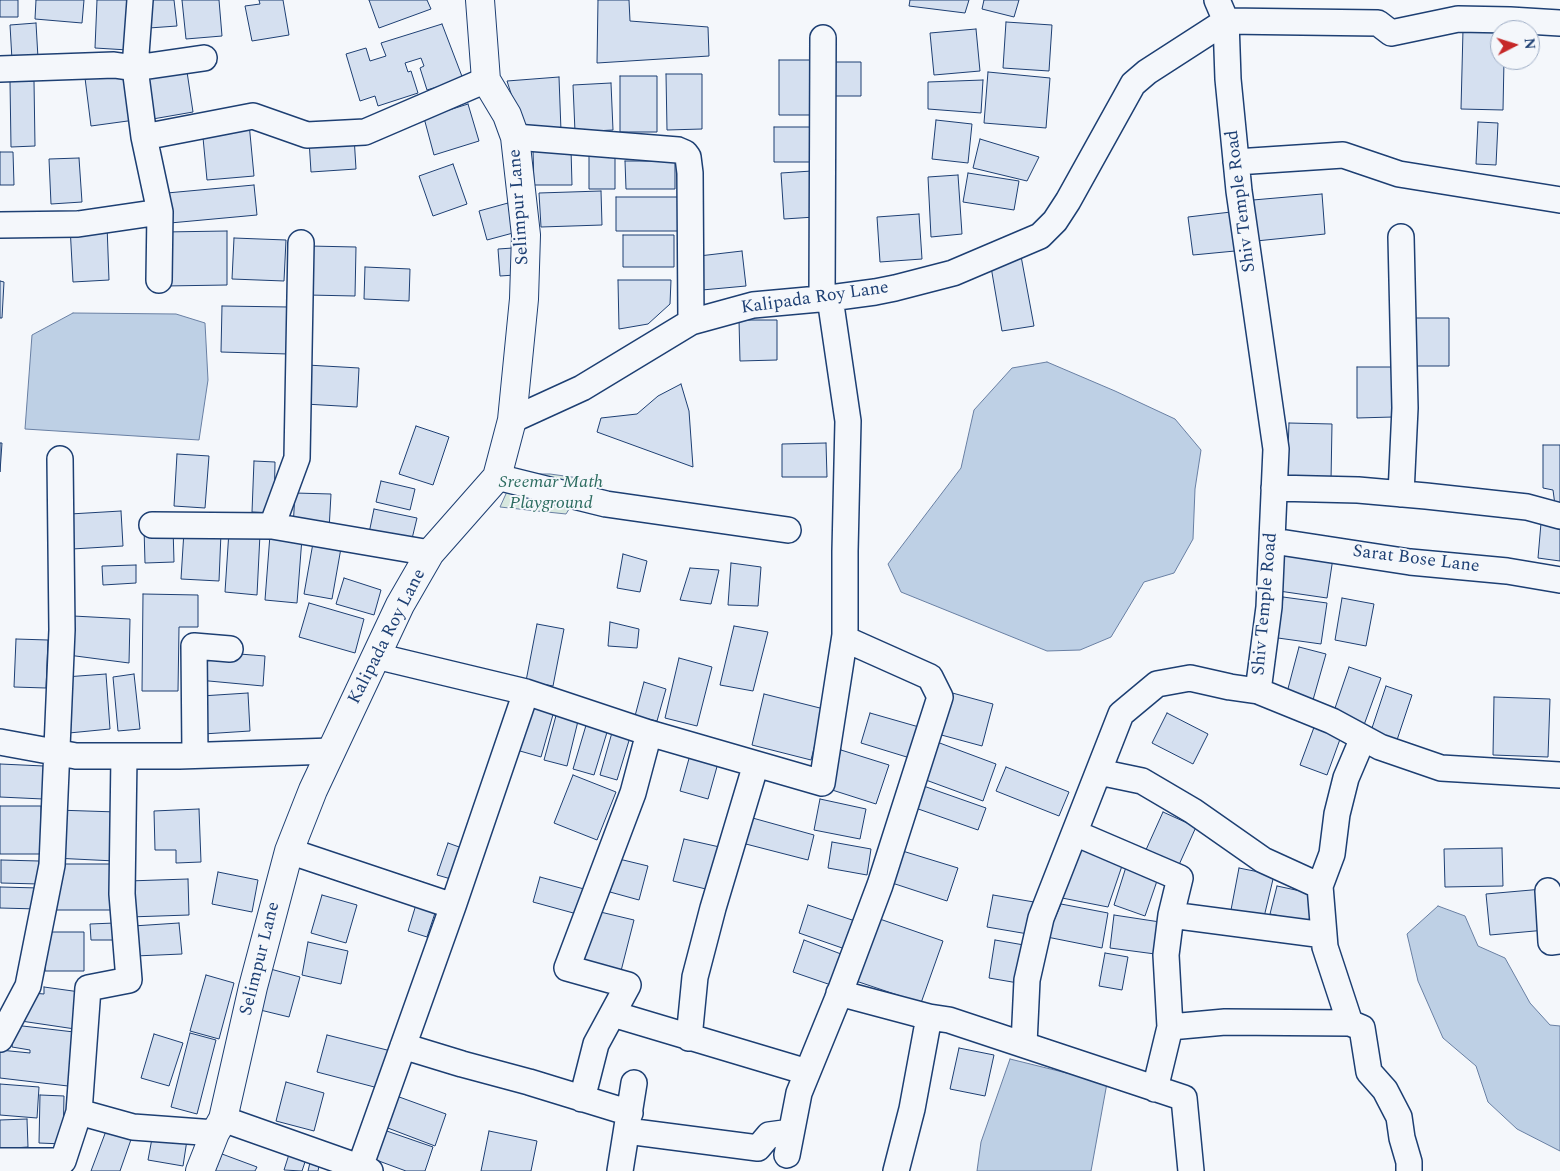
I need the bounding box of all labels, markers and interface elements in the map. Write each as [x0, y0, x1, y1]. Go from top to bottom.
north arrow [1490, 20, 1540, 70]
text: N [1518, 37, 1540, 50]
street label: Shiv Temple Road [1223, 129, 1261, 273]
street label: Selimpur Lane [505, 148, 535, 266]
street label: Kalipada Roy Lane [740, 278, 890, 320]
park label: Sreemar Math Playground [499, 472, 603, 514]
street label: Shiv Temple Road [1249, 532, 1283, 676]
street label: Sarat Bose Lane [1351, 541, 1481, 579]
street label: Kalipada Roy Lane [345, 566, 431, 708]
street label: Selimpur Lane [236, 900, 286, 1018]

